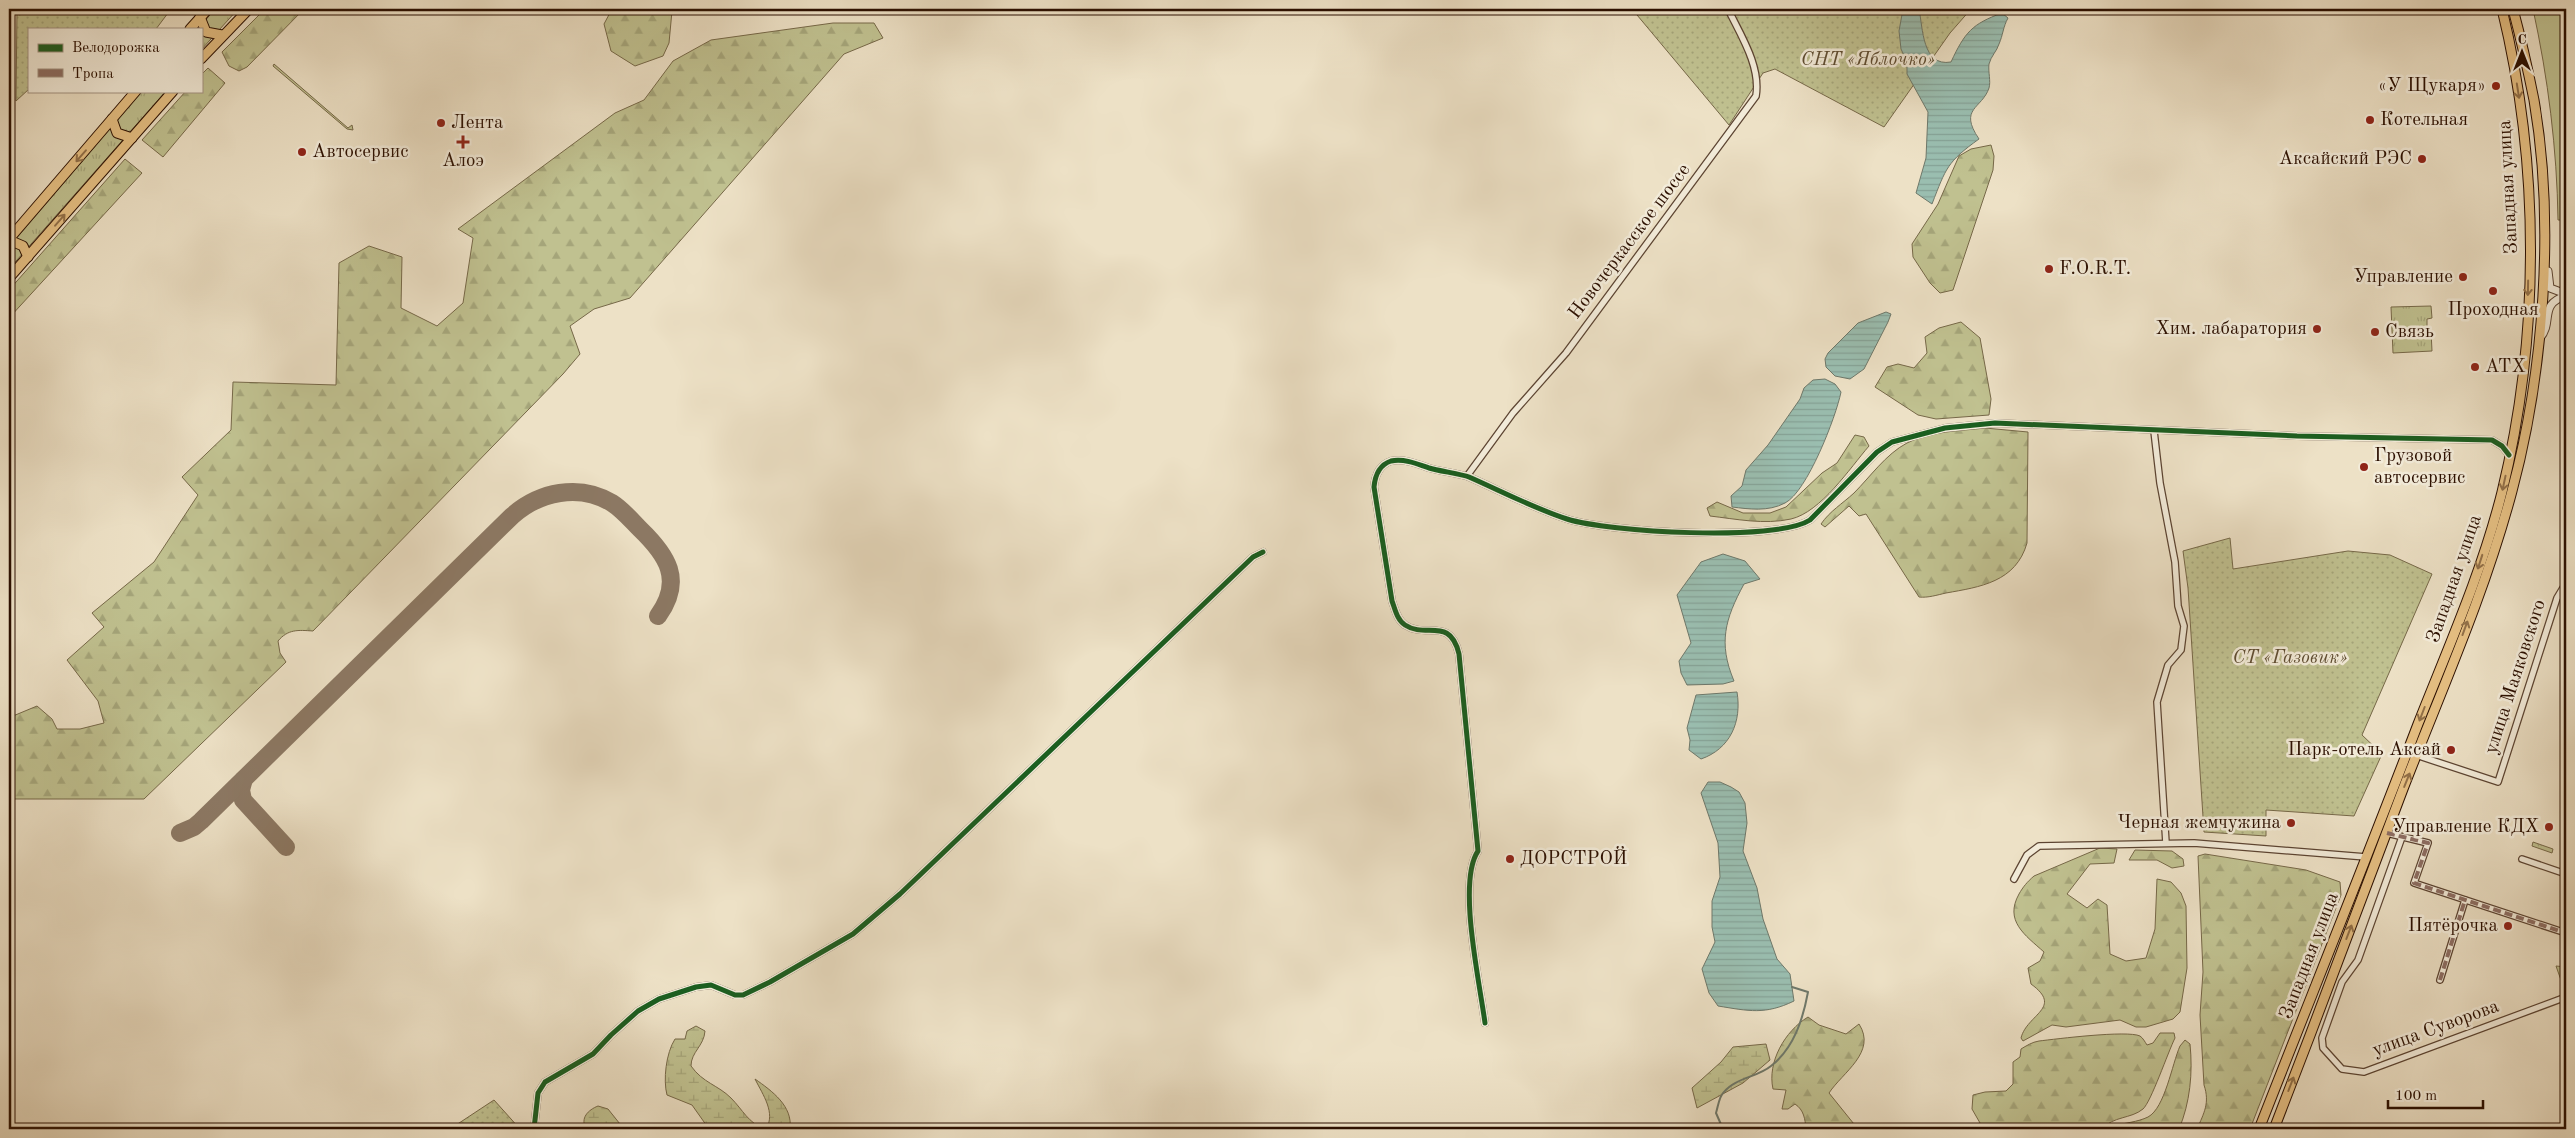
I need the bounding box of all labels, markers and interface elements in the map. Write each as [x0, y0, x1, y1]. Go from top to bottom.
legend [28, 28, 202, 92]
north arrow [2498, 28, 2548, 78]
text: С [2517, 33, 2527, 47]
text: Велодорожка [72, 41, 160, 56]
park label: СНТ «Яблочко» [1801, 50, 1935, 70]
text: Тропа [72, 67, 114, 82]
place label: «У Щукаря» [2378, 77, 2486, 96]
marker: «У Щукаря» [2490, 80, 2502, 92]
one-way arrow [2514, 83, 2524, 99]
place label: Котельная [2380, 111, 2468, 130]
place label: Лента [451, 114, 504, 133]
marker: Котельная [2364, 114, 2376, 126]
marker: Лента [435, 117, 447, 129]
street label: Западная улица [2496, 119, 2522, 254]
marker: Алоэ [457, 136, 469, 148]
place label: Автосервис [312, 143, 409, 162]
marker: Автосервис [296, 146, 308, 158]
one-way arrow [75, 149, 86, 162]
place label: Аксайский РЭС [2279, 150, 2412, 169]
place label: Алоэ [442, 152, 484, 171]
marker: Аксайский РЭС [2416, 153, 2428, 165]
street label: Новочеркасское шоссе [1566, 161, 1694, 323]
one-way arrow [55, 214, 66, 227]
place label: F.O.R.T. [2059, 260, 2131, 279]
marker: F.O.R.T. [2043, 263, 2055, 275]
place label: Управление [2354, 268, 2453, 287]
marker: Управление [2457, 271, 2469, 283]
one-way arrow [2524, 280, 2533, 296]
marker: Проходная [2487, 285, 2499, 297]
place label: Проходная [2447, 301, 2539, 320]
place label: Хим. лабаратория [2156, 320, 2307, 339]
marker: Хим. лабаратория [2311, 323, 2323, 335]
place label: Связь [2385, 323, 2434, 342]
marker: Связь [2369, 326, 2381, 338]
place label: АТХ [2485, 358, 2526, 377]
marker: АТХ [2469, 361, 2481, 373]
place label: Грузовой автосервис [2374, 447, 2465, 488]
marker: Грузовой автосервис [2358, 461, 2370, 473]
one-way arrow [2498, 475, 2508, 491]
street label: Западная улица [2424, 512, 2486, 645]
one-way arrow [2474, 554, 2484, 570]
street label: улица Маяковского [2482, 597, 2550, 757]
one-way arrow [2461, 621, 2470, 637]
park label: СТ «Газовик» [2232, 649, 2348, 668]
one-way arrow [2417, 706, 2427, 721]
place label: Парк-отель Аксай [2287, 741, 2441, 760]
marker: Парк-отель Аксай [2445, 744, 2457, 756]
one-way arrow [2403, 773, 2412, 788]
place label: Черная жемчужина [2118, 814, 2282, 833]
marker: Черная жемчужина [2285, 817, 2297, 829]
place label: Управление КДХ [2392, 818, 2539, 837]
marker: Управление КДХ [2543, 821, 2555, 833]
place label: ДОРСТРОЙ [1520, 846, 1627, 869]
marker: ДОРСТРОЙ [1504, 853, 1516, 865]
street label: Западная улица [2277, 889, 2343, 1022]
place label: Пятёрочка [2408, 917, 2499, 936]
marker: Пятёрочка [2502, 920, 2514, 932]
one-way arrow [2345, 925, 2354, 940]
street label: улица Суворова [2370, 997, 2502, 1061]
one-way arrow [2287, 1077, 2297, 1092]
scale bar [2388, 1078, 2482, 1110]
text: 100 m [2395, 1089, 2437, 1104]

